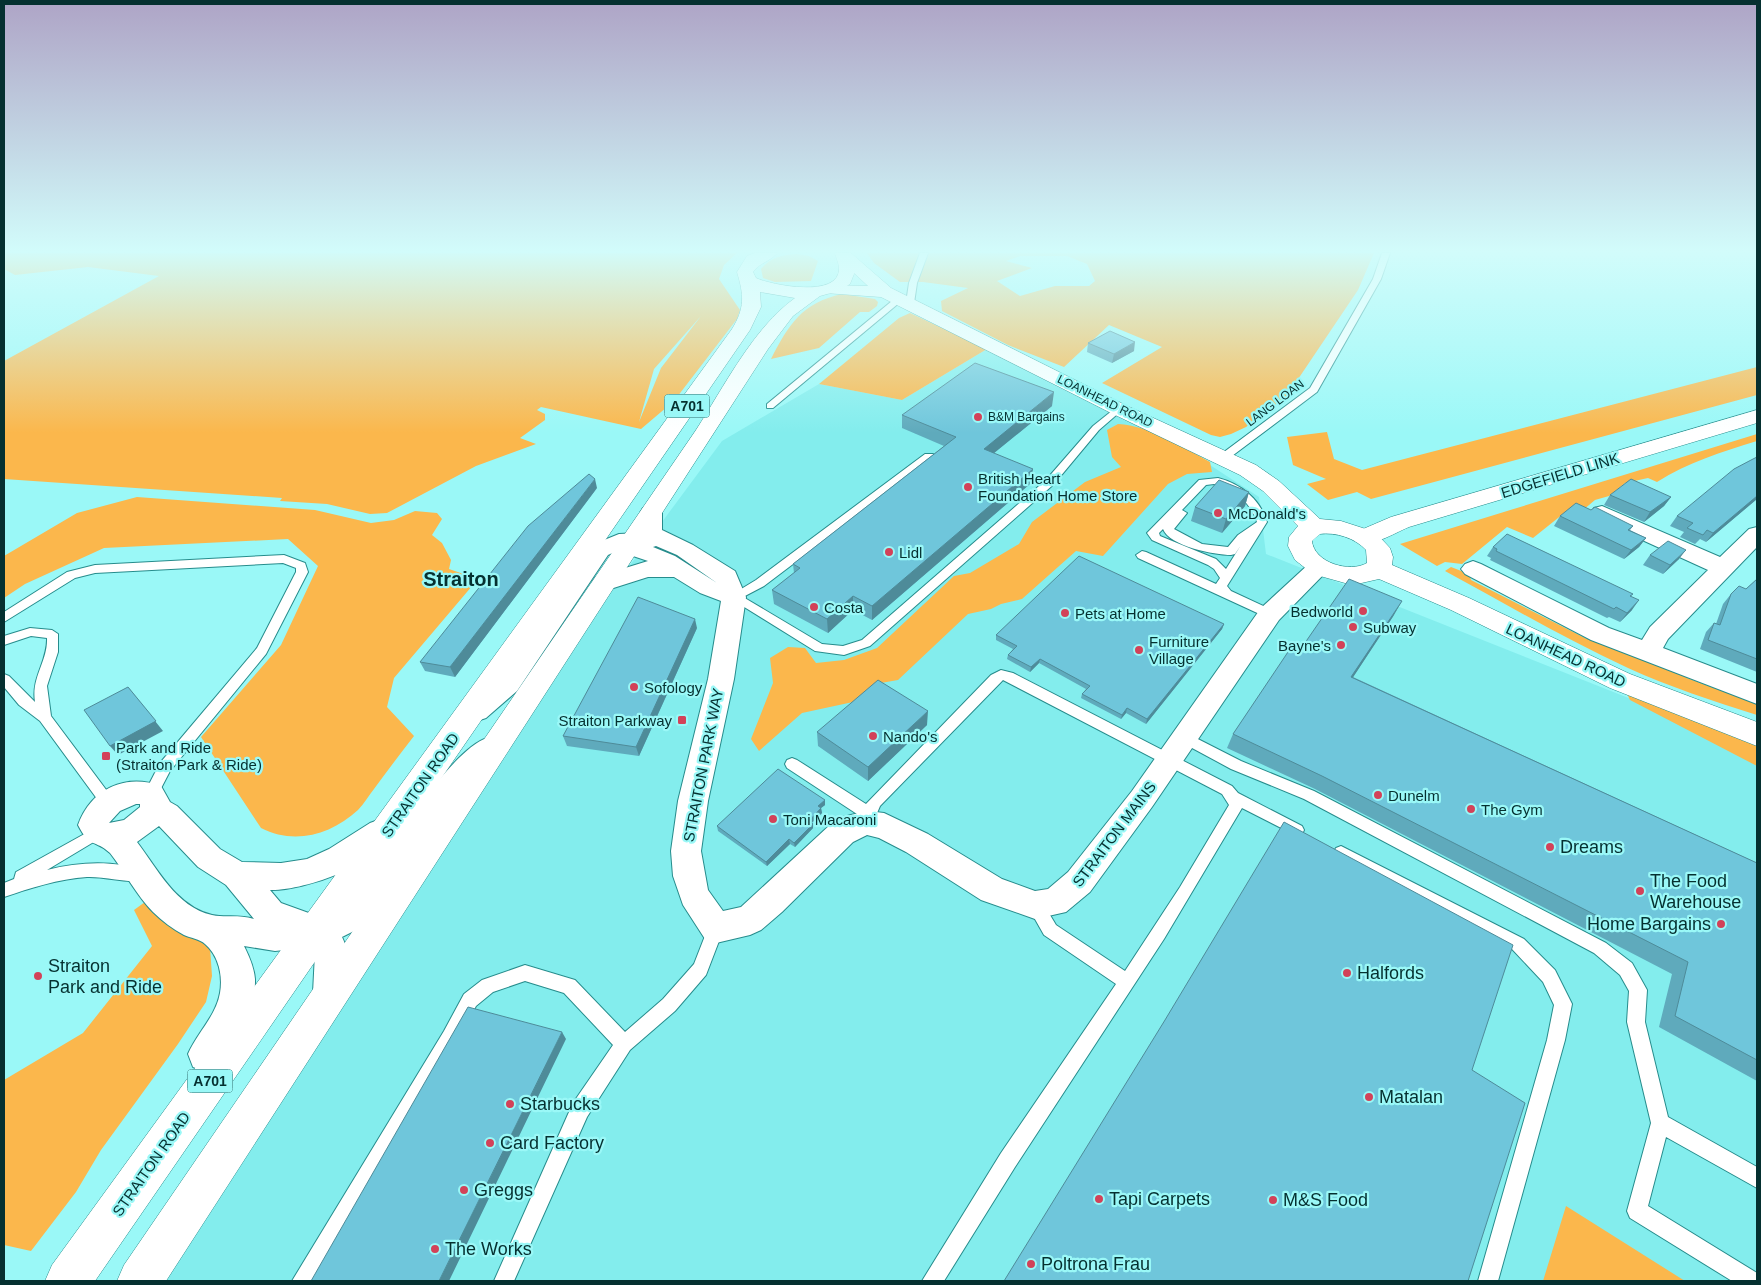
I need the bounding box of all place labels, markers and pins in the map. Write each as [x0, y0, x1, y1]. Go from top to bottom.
place label: B&M Bargains [988, 410, 1065, 424]
marker: B&M Bargains [972, 411, 984, 423]
place label: British Heart Foundation Home Store [978, 470, 1137, 504]
marker: British Heart Foundation Home Store [962, 481, 974, 493]
place label: McDonald's [1228, 505, 1306, 522]
marker: McDonald's [1212, 507, 1224, 519]
place label: Lidl [899, 544, 922, 561]
marker: Lidl [883, 546, 895, 558]
place label: Costa [824, 599, 864, 616]
marker: Costa [808, 601, 820, 613]
place label: Bedworld [1290, 603, 1353, 620]
place label: Pets at Home [1075, 605, 1166, 622]
marker: Bedworld [1357, 605, 1369, 617]
marker: Pets at Home [1059, 607, 1071, 619]
place label: Subway [1363, 619, 1417, 636]
marker: Subway [1347, 621, 1359, 633]
place label: Furniture Village [1149, 633, 1209, 667]
place label: Bayne's [1278, 637, 1331, 654]
marker: Bayne's [1335, 639, 1347, 651]
marker: Furniture Village [1133, 644, 1145, 656]
place label: Sofology [644, 679, 703, 696]
marker: Sofology [628, 681, 640, 693]
place label: Straiton Parkway [559, 712, 672, 729]
marker: Straiton Parkway [676, 714, 688, 726]
place label: Nando's [883, 728, 938, 745]
marker: Nando's [867, 730, 879, 742]
place label: Park and Ride (Straiton Park & Ride) [116, 739, 262, 773]
marker: Park and Ride (Straiton Park & Ride) [100, 750, 112, 762]
place label: Dunelm [1388, 787, 1440, 804]
marker: Dunelm [1372, 789, 1384, 801]
place label: The Gym [1481, 801, 1543, 818]
marker: The Gym [1465, 803, 1477, 815]
place label: Toni Macaroni [783, 811, 876, 828]
marker: Toni Macaroni [767, 813, 779, 825]
place label: Dreams [1560, 837, 1623, 857]
marker: Dreams [1544, 841, 1556, 853]
place label: The Food Warehouse [1650, 871, 1741, 912]
marker: The Food Warehouse [1634, 885, 1646, 897]
place label: Home Bargains [1587, 914, 1711, 934]
marker: Home Bargains [1715, 918, 1727, 930]
place label: Straiton Park and Ride [48, 956, 162, 997]
place label: Halfords [1357, 963, 1424, 983]
marker: Halfords [1341, 967, 1353, 979]
marker: Straiton Park and Ride [32, 970, 44, 982]
place label: Matalan [1379, 1087, 1443, 1107]
marker: Matalan [1363, 1091, 1375, 1103]
place label: Starbucks [520, 1094, 600, 1114]
marker: Starbucks [504, 1098, 516, 1110]
place label: Card Factory [500, 1133, 604, 1153]
marker: Card Factory [484, 1137, 496, 1149]
place label: Greggs [474, 1180, 533, 1200]
marker: Greggs [458, 1184, 470, 1196]
place label: Tapi Carpets [1109, 1189, 1210, 1209]
place label: M&S Food [1283, 1190, 1368, 1210]
marker: Tapi Carpets [1093, 1193, 1105, 1205]
marker: M&S Food [1267, 1194, 1279, 1206]
place label: The Works [445, 1239, 532, 1259]
marker: The Works [429, 1243, 441, 1255]
place label: Poltrona Frau [1041, 1254, 1150, 1274]
marker: Poltrona Frau [1025, 1258, 1037, 1270]

